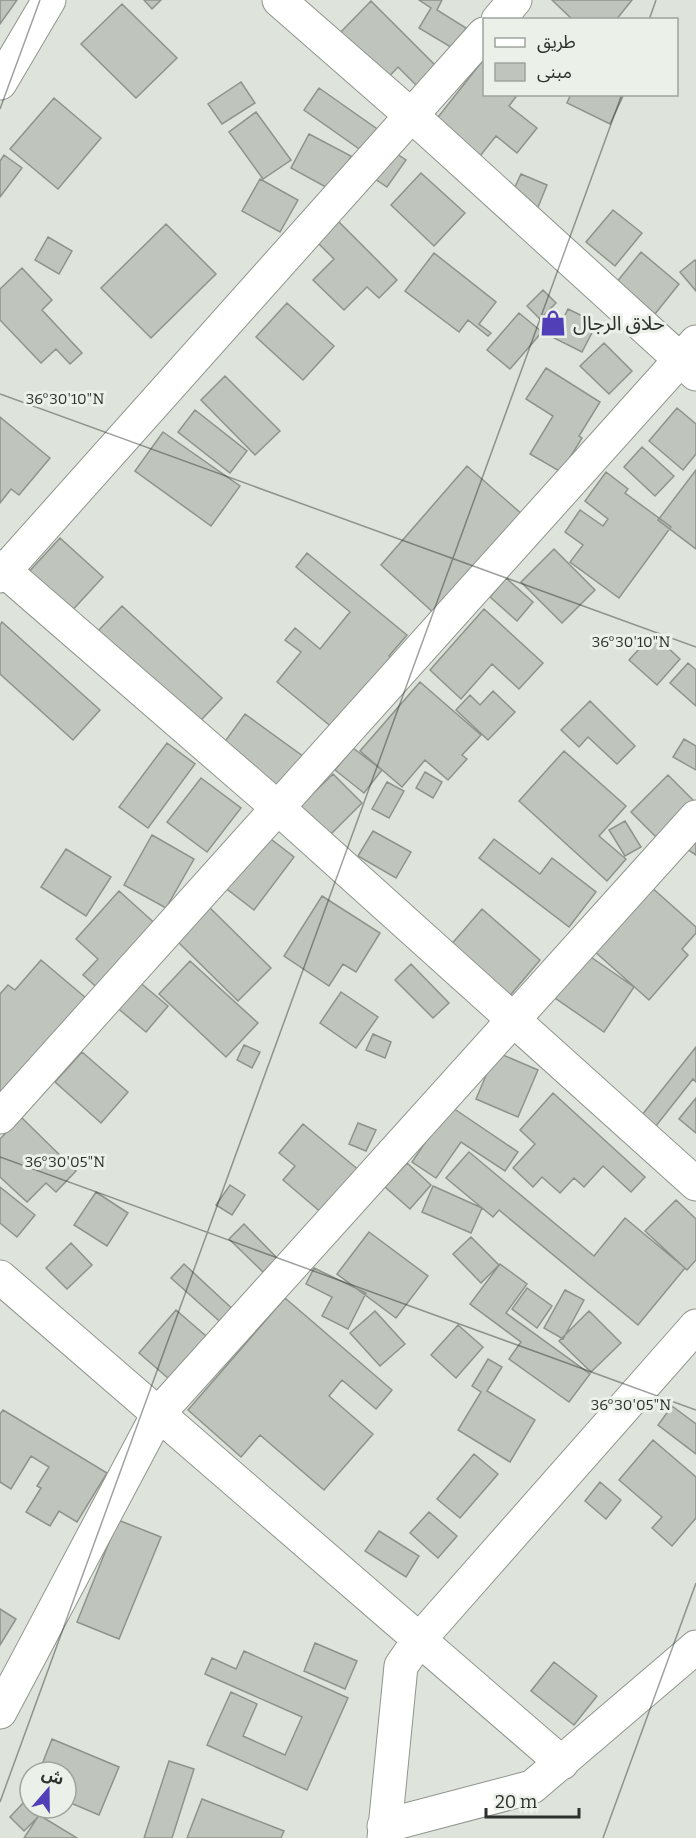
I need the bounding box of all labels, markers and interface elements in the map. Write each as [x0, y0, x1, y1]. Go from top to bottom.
legend [483, 18, 678, 96]
text: طريق [537, 31, 576, 53]
text: مبنى [537, 61, 572, 83]
shop icon: حلاق الرجال [538, 308, 568, 338]
place label: حلاق الرجال [573, 311, 665, 335]
text: 36°30'10"N [26, 390, 104, 408]
text: 36°30'10"N [592, 633, 670, 651]
text: 36°30'05"N [25, 1153, 105, 1171]
text: 36°30'05"N [591, 1396, 671, 1414]
north arrow [18, 1760, 78, 1820]
text: ش [39, 1764, 67, 1789]
scale bar [486, 1781, 579, 1819]
text: 20 m [495, 1791, 537, 1813]

